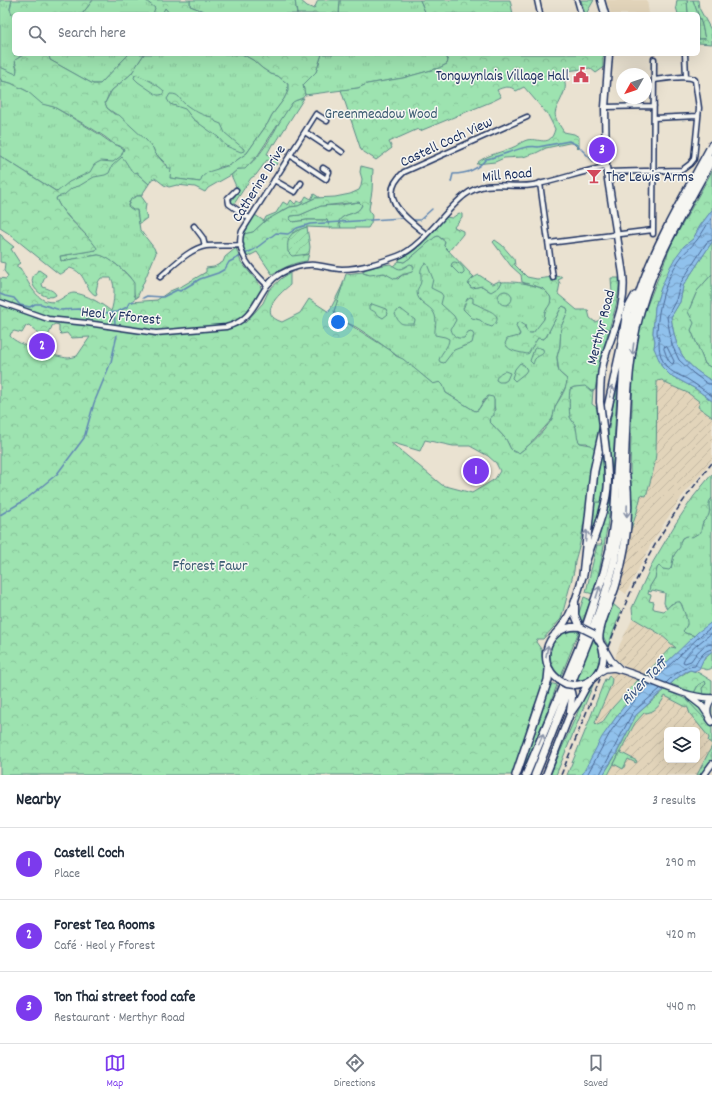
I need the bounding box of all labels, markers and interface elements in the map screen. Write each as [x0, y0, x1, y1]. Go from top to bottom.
search box [12, 12, 700, 56]
icon: search [26, 23, 48, 45]
text: Search here [58, 23, 126, 45]
place label: Tongwynlais Village Hall [436, 66, 569, 88]
public building icon: Tongwynlais Village Hall [572, 66, 590, 84]
north arrow [616, 68, 652, 104]
park label: Greenmeadow Wood [324, 104, 438, 126]
street label: Castell Coch View [397, 112, 497, 174]
pin: 3 [589, 135, 615, 165]
street label: Catherine Drive [227, 141, 292, 227]
street label: Mill Road [481, 163, 533, 189]
bar icon: The Lewis Arms [585, 167, 603, 185]
place label: The Lewis Arms [606, 167, 694, 189]
street label: Merthyr Road [582, 288, 622, 367]
street label: Heol y Fforest [80, 302, 162, 332]
your location [328, 312, 348, 332]
pin: 2 [29, 331, 55, 361]
one-way arrow [629, 342, 636, 355]
one-way arrow [608, 384, 616, 397]
pin: 1 [463, 456, 489, 486]
one-way arrow [624, 504, 631, 517]
one-way arrow [583, 530, 590, 543]
park label: Fforest Fawr [172, 556, 248, 578]
one-way arrow [595, 586, 603, 598]
one-way arrow [543, 645, 551, 658]
water label: River Taff [616, 651, 675, 711]
map controls [664, 727, 700, 763]
button: layers [664, 727, 700, 763]
one-way arrow [538, 733, 545, 745]
text: Nearby [16, 789, 60, 813]
text: 3 results [652, 792, 696, 811]
text: Castell Coch [54, 843, 124, 865]
text: 1 [28, 854, 30, 873]
text: 290 m [665, 854, 696, 873]
text: Place [54, 865, 80, 884]
text: Forest Tea Rooms [54, 915, 155, 937]
text: 2 [26, 926, 32, 945]
text: 420 m [666, 926, 696, 945]
text: Café · Heol y Fforest [54, 937, 155, 956]
text: Ton Thai street food cafe [54, 987, 195, 1009]
text: 3 [26, 998, 32, 1017]
text: 440 m [666, 998, 696, 1017]
text: Restaurant · Merthyr Road [54, 1009, 185, 1028]
tab: Map [104, 1052, 126, 1092]
tab: Directions [334, 1052, 376, 1092]
tab: Saved [583, 1052, 608, 1092]

